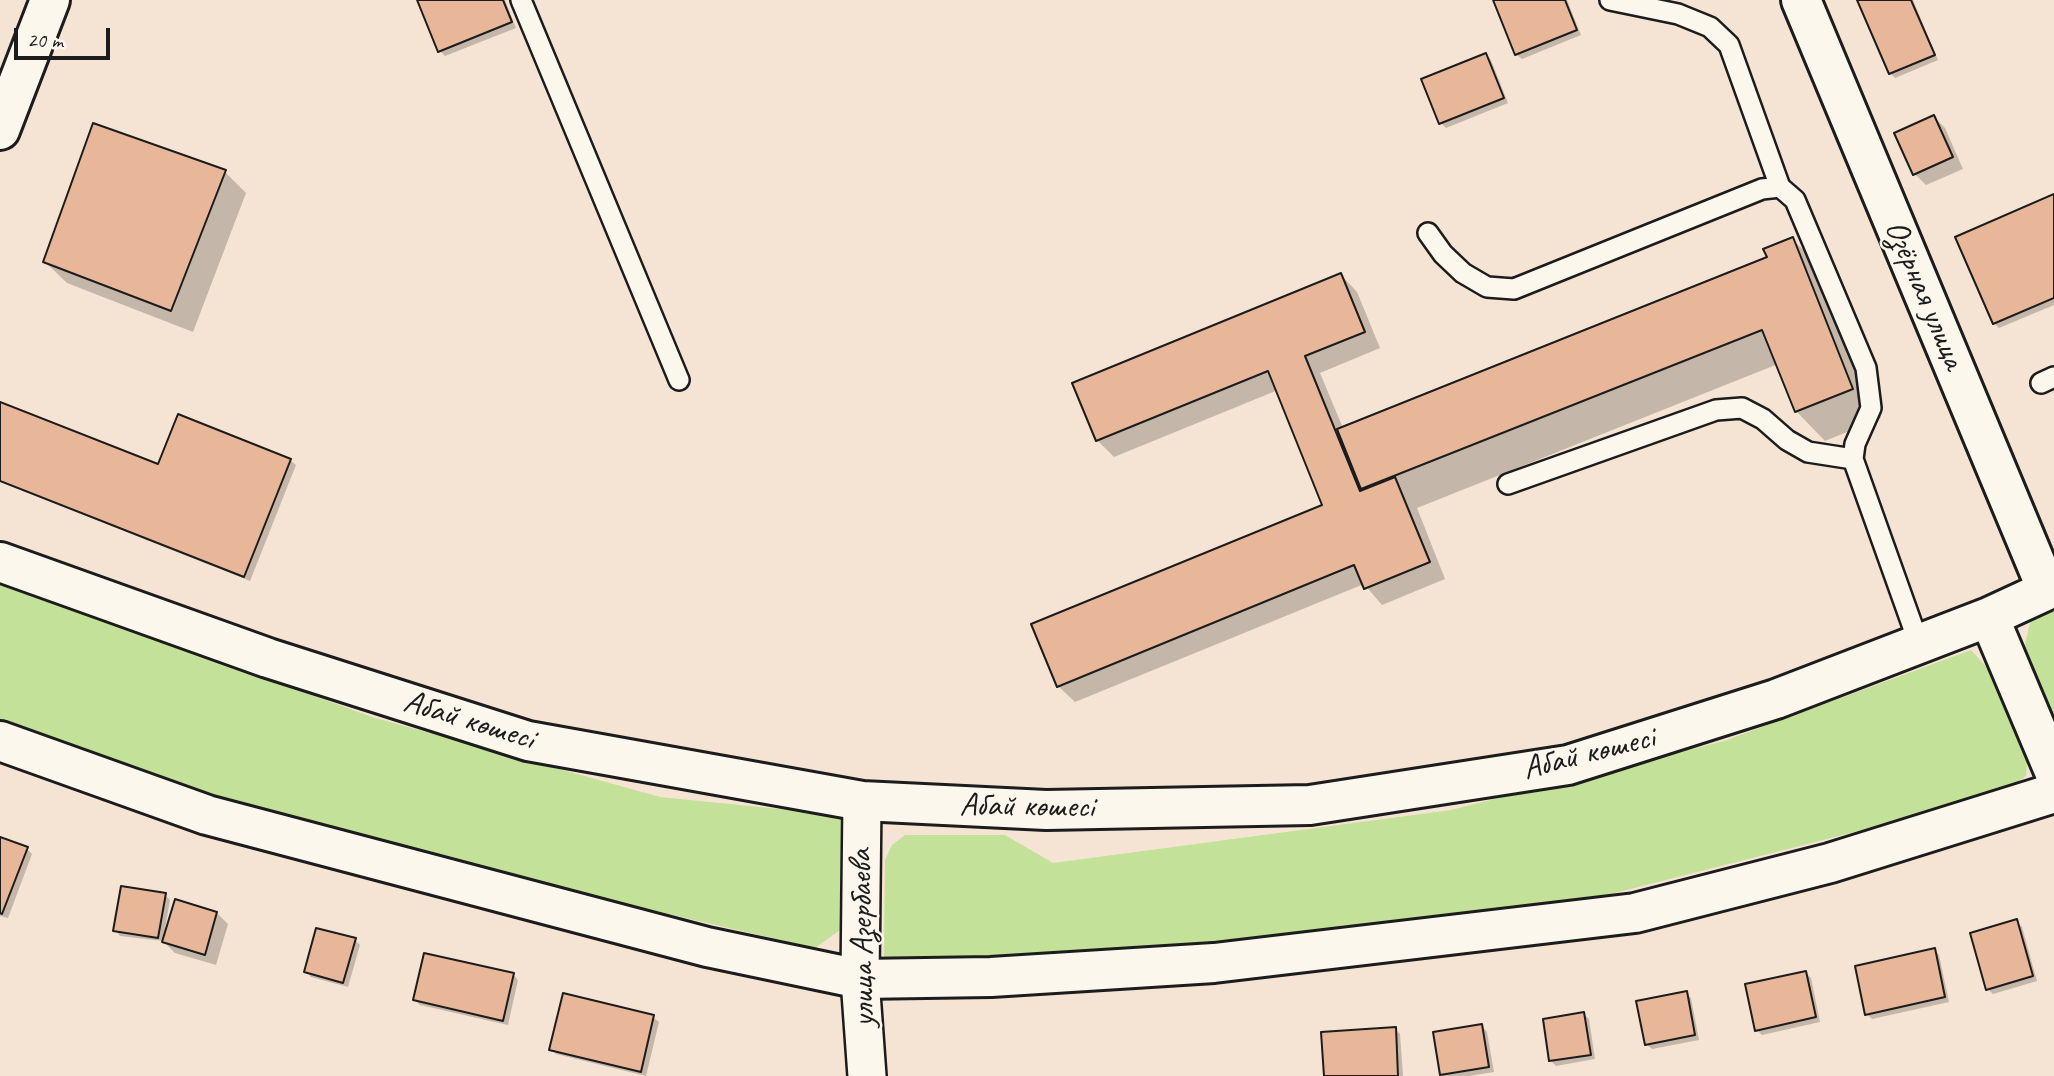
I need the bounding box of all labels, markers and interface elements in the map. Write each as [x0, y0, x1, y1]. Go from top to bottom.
scale bar [18, 14, 114, 58]
text: 20 m [27, 27, 63, 53]
street label: Озёрная улица [1875, 215, 1973, 375]
street label: Абай көшесі [399, 682, 539, 760]
street label: Абай көшесі [1519, 719, 1659, 789]
street label: Абай көшесі [959, 786, 1095, 828]
street label: улица Азербаева [842, 849, 884, 1027]

